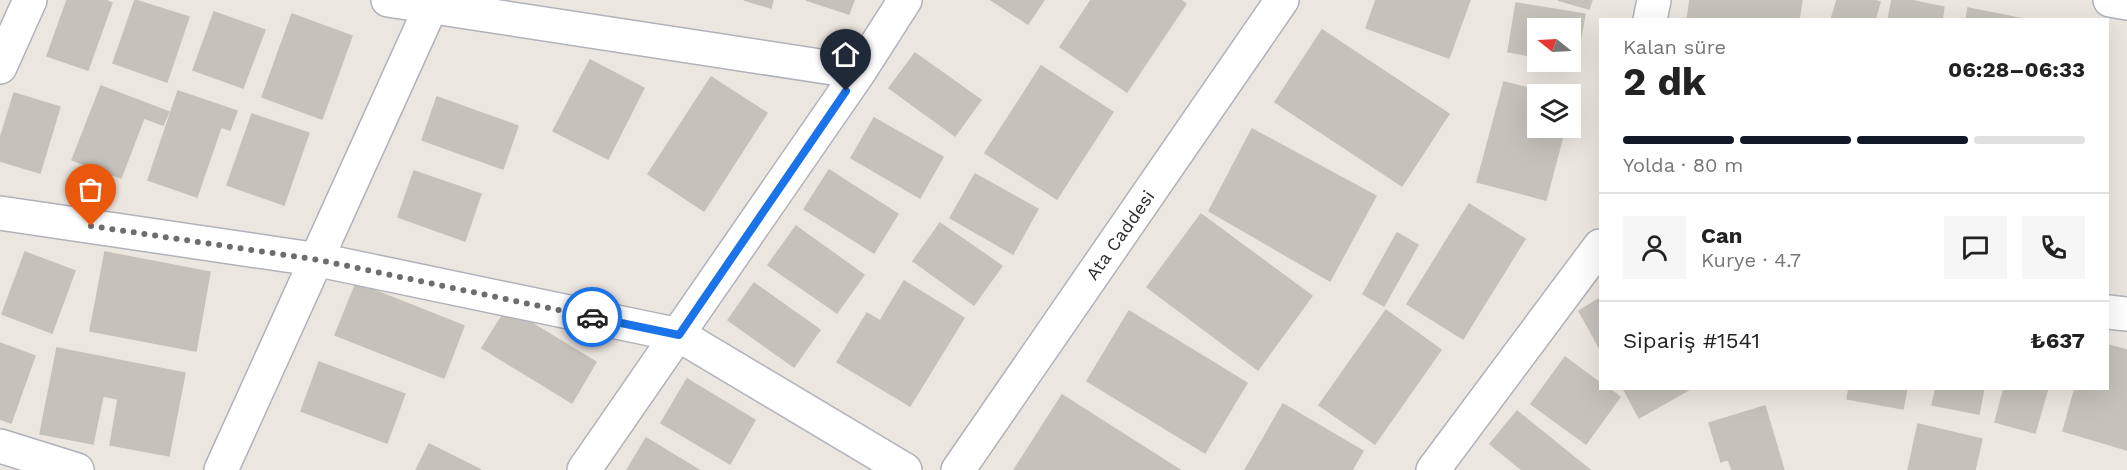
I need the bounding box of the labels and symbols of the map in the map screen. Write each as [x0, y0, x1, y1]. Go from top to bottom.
north arrow [1527, 18, 1581, 72]
pin [820, 29, 871, 91]
pin [65, 164, 116, 226]
street label: Ata Caddesi [1081, 186, 1159, 284]
courier [562, 287, 622, 347]

